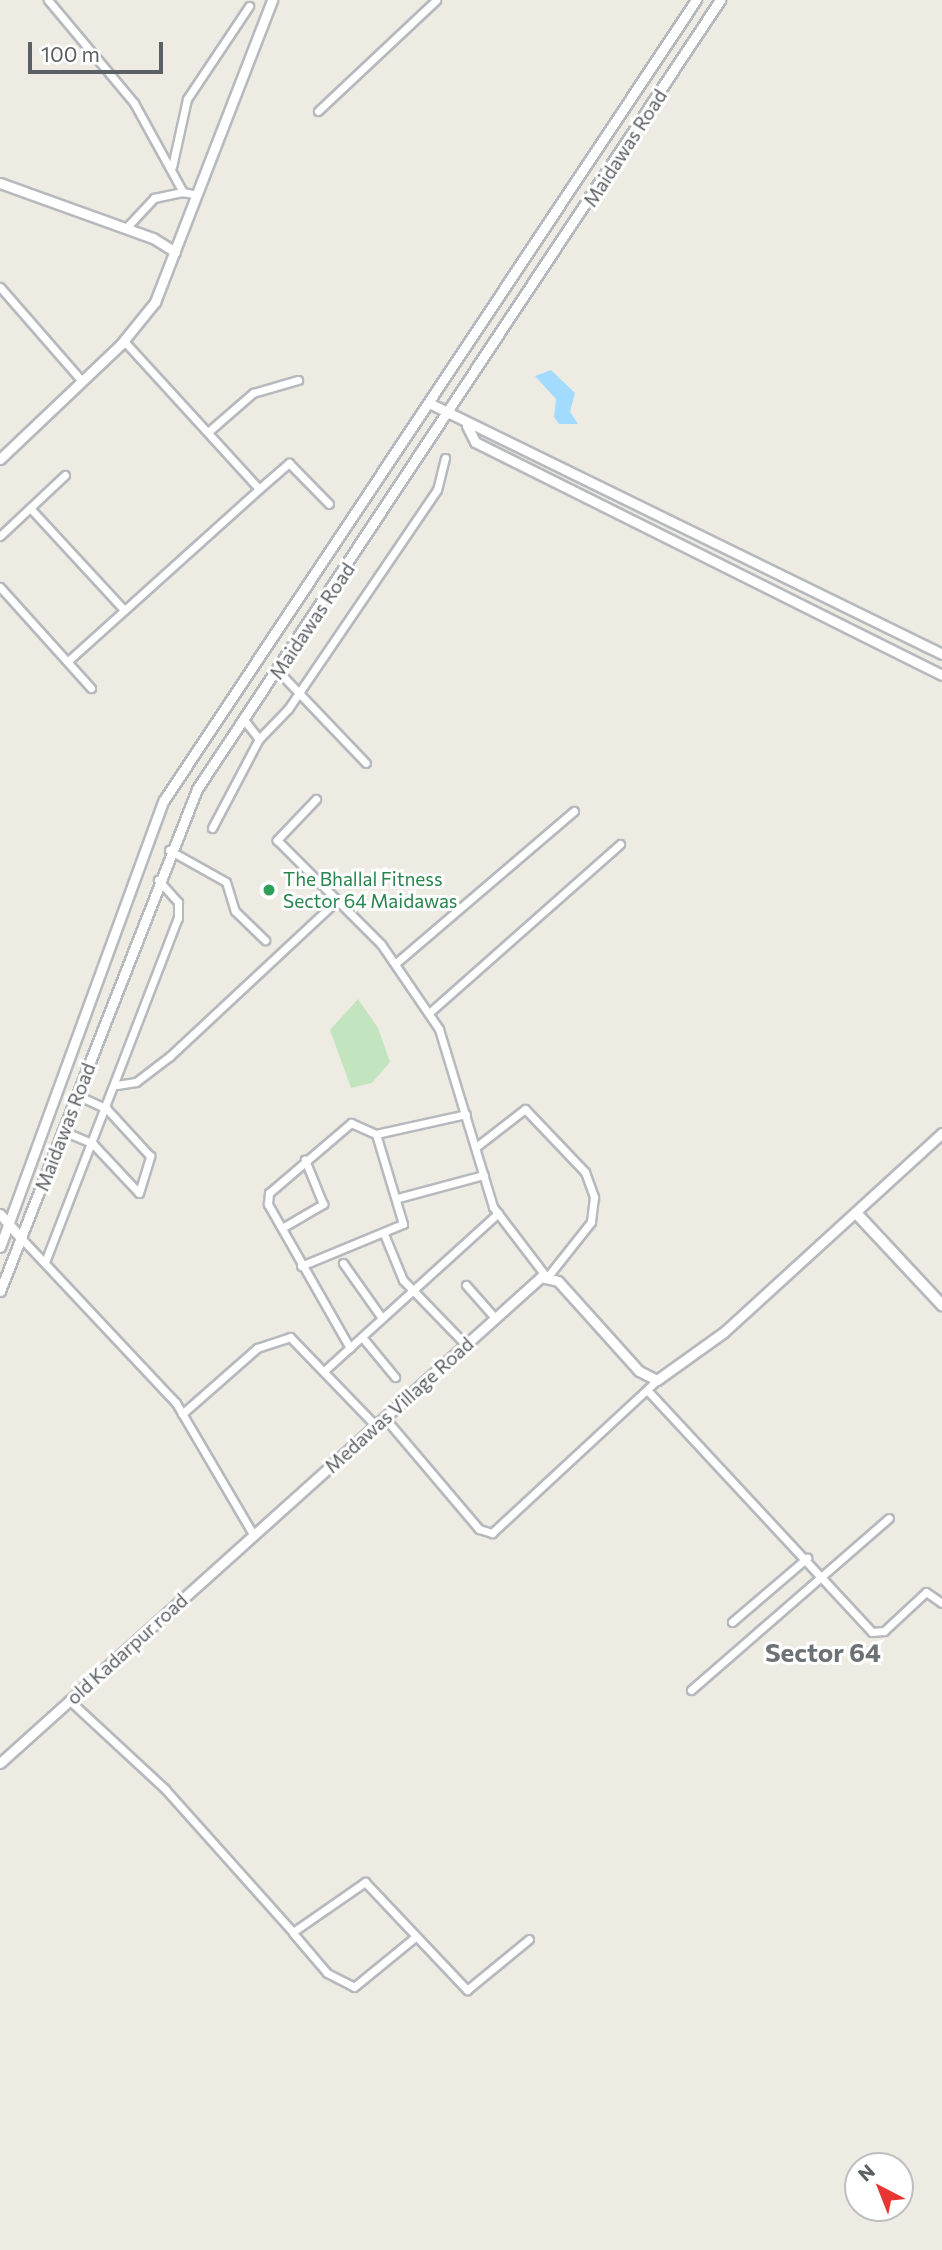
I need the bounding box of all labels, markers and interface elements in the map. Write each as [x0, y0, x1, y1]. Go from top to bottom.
scale bar [32, 28, 166, 72]
text: 100 m [41, 41, 100, 66]
street label: Maidawas Road [579, 85, 671, 211]
street label: Maidawas Road [265, 559, 359, 683]
place label: The Bhallal Fitness Sector 64 Maidawas [283, 868, 457, 912]
marker: The Bhallal Fitness Sector 64 Maidawas [261, 882, 277, 898]
street label: Maidawas Road [30, 1060, 100, 1194]
street label: Medawas Village Road [320, 1332, 478, 1478]
street label: old Kadarpur road [62, 1589, 192, 1709]
district label: Sector 64 [765, 1636, 881, 1668]
north arrow [844, 2152, 914, 2222]
text: N [853, 2159, 879, 2186]

